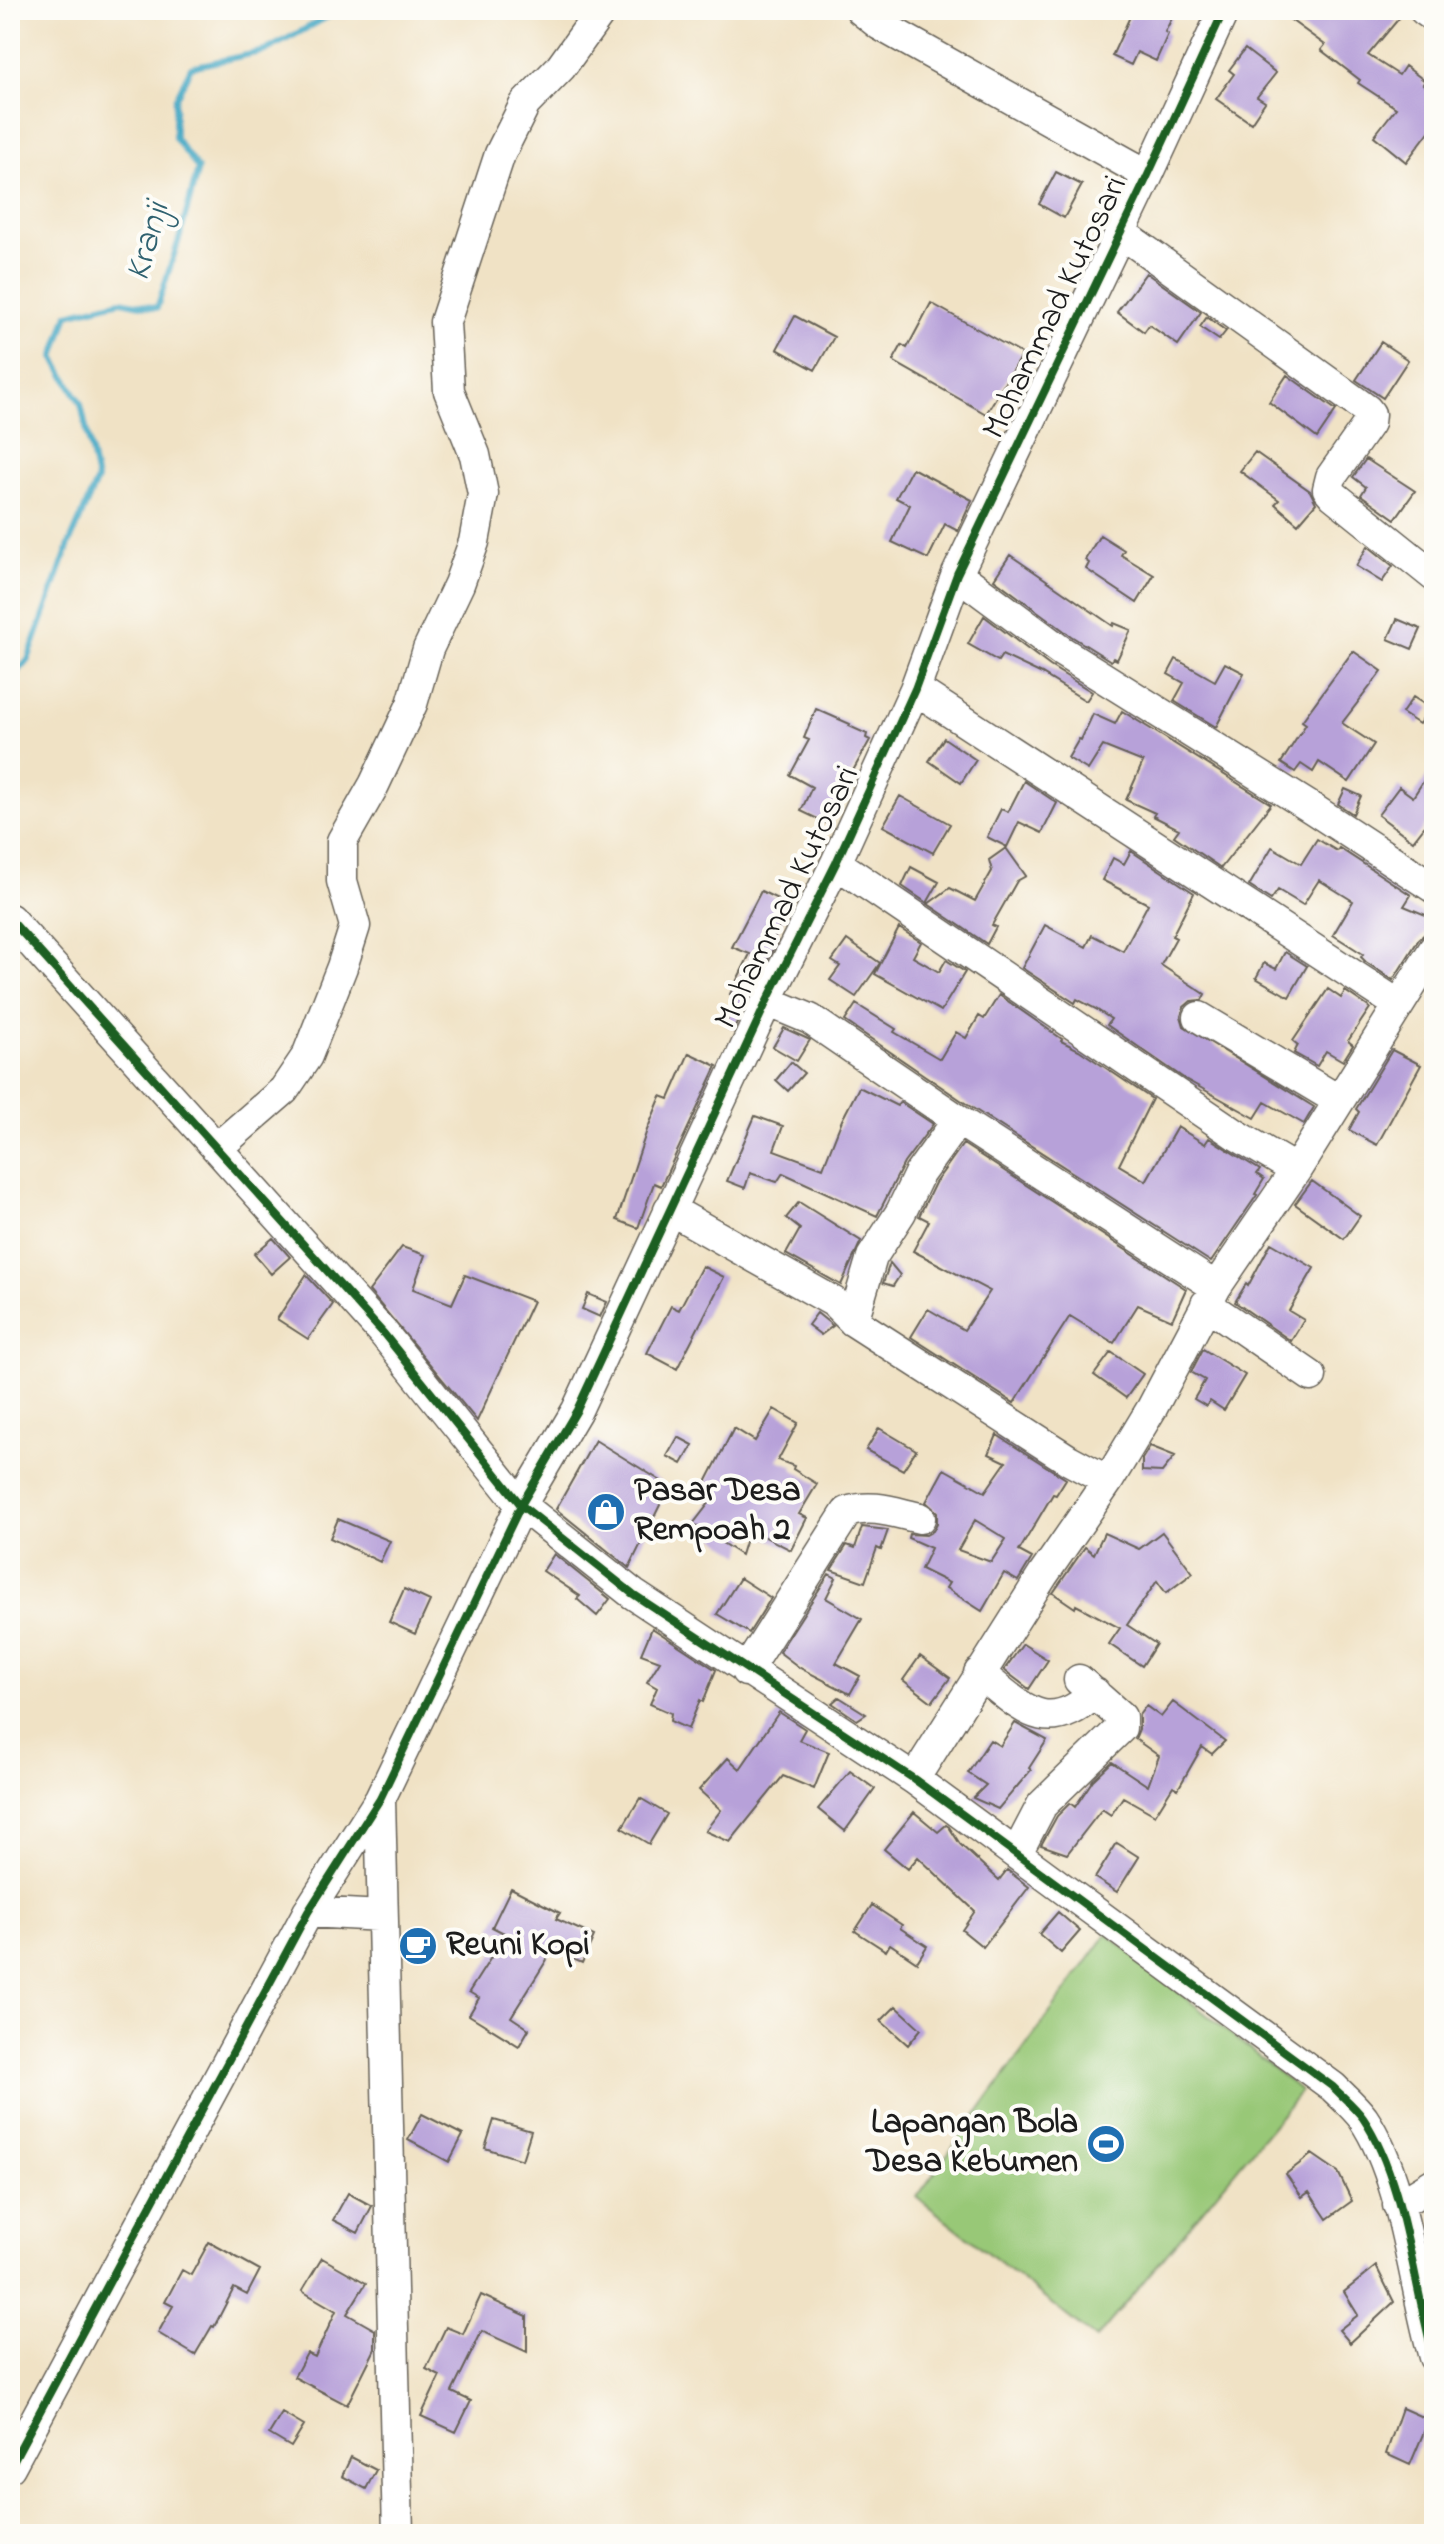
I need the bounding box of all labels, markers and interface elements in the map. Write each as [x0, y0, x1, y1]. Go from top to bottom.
street label: Mohammad Kutosari [970, 168, 1142, 448]
water label: Kranji [113, 193, 186, 288]
street label: Mohammad Kutosari [702, 758, 874, 1038]
place label: Pasar Desa Rempoah 2 [634, 1467, 801, 1556]
shop icon: Pasar Desa Rempoah 2 [585, 1491, 627, 1533]
place label: Reuni Kopi [446, 1921, 590, 1971]
cafe icon: Reuni Kopi [397, 1925, 439, 1967]
place label: Lapangan Bola Desa Kebumen [864, 2099, 1078, 2188]
sports icon: Lapangan Bola Desa Kebumen [1085, 2123, 1127, 2165]

